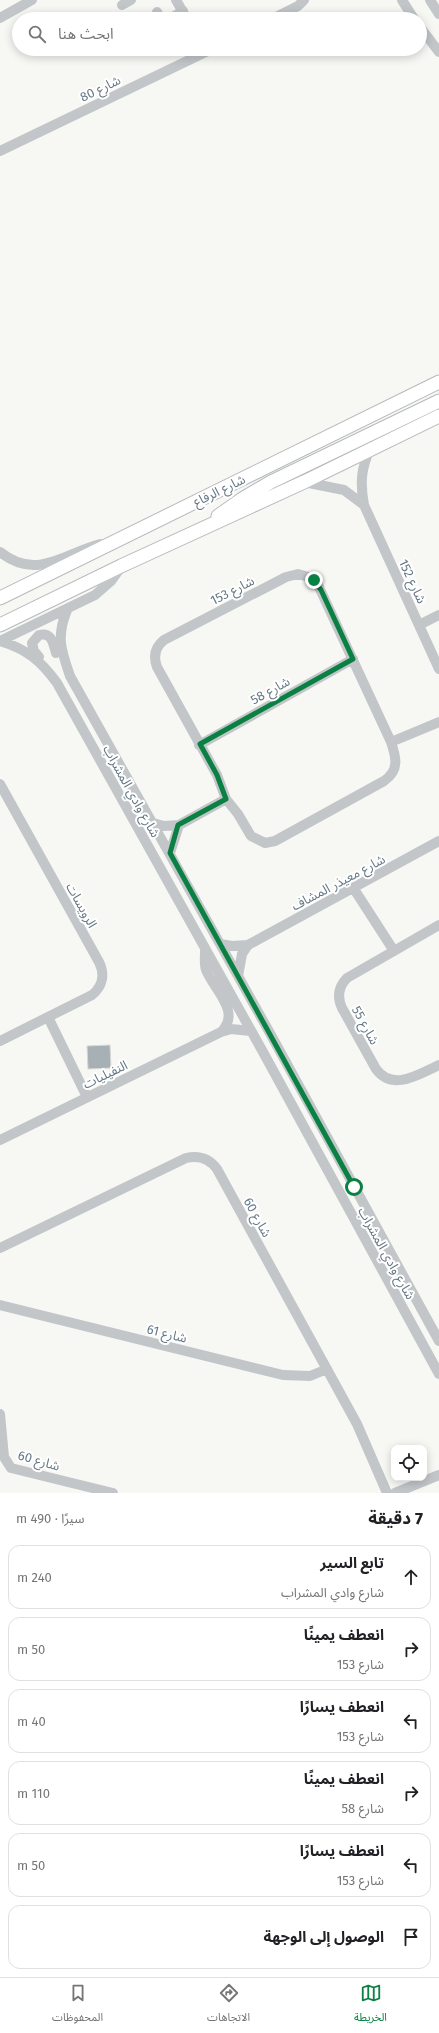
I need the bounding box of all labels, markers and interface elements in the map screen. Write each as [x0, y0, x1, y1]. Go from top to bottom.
search box [12, 12, 427, 56]
icon: search [26, 23, 48, 45]
text: ابحث هنا [58, 25, 114, 43]
street label: شارع 80 [78, 72, 124, 107]
street label: شارع الرفاع [191, 471, 249, 512]
street label: شارع 152 [393, 557, 429, 607]
route end [305, 571, 323, 589]
street label: شارع 153 [208, 573, 258, 611]
street label: شارع 58 [248, 674, 294, 710]
street label: شارع وادي المشراب [97, 743, 163, 841]
street label: شارع معيذر المشاف [289, 851, 389, 916]
street label: الرويسات [63, 880, 100, 930]
street label: شارع 55 [346, 1003, 382, 1049]
street label: النفيليات [81, 1057, 130, 1092]
route start [345, 1178, 363, 1196]
street label: شارع 60 [238, 1195, 275, 1241]
street label: شارع وادي المشراب [352, 1205, 418, 1303]
street label: شارع 61 [145, 1321, 188, 1349]
map controls [391, 1445, 427, 1481]
button: locate [391, 1445, 427, 1481]
street label: شارع 60 [15, 1447, 62, 1476]
text: 7 دقيقة [368, 1508, 423, 1529]
text: سيرًا · 490 m [16, 1511, 84, 1526]
text: تابع السير [320, 1554, 384, 1572]
icon: ahead [400, 1566, 422, 1588]
text: 240 m [17, 1570, 52, 1585]
text: شارع وادي المشراب [281, 1585, 384, 1600]
text: انعطف يمينًا [304, 1626, 384, 1644]
icon: right [400, 1638, 422, 1660]
text: 50 m [17, 1642, 45, 1657]
text: شارع 153 [337, 1657, 384, 1672]
text: انعطف يسارًا [300, 1698, 384, 1716]
icon: left [400, 1710, 422, 1732]
text: 40 m [17, 1714, 46, 1729]
text: شارع 153 [337, 1729, 384, 1744]
text: انعطف يمينًا [304, 1770, 384, 1788]
icon: right [400, 1782, 422, 1804]
text: 110 m [17, 1786, 50, 1801]
text: شارع 58 [342, 1801, 384, 1816]
text: انعطف يسارًا [300, 1842, 384, 1860]
icon: left [400, 1854, 422, 1876]
text: 50 m [17, 1858, 45, 1873]
text: شارع 153 [337, 1873, 384, 1888]
icon: arrive [400, 1926, 422, 1948]
text: الوصول إلى الوجهة [264, 1928, 384, 1946]
tab: المحفوظات [52, 1982, 103, 2029]
tab: الاتجاهات [207, 1982, 250, 2029]
tab: الخريطة [354, 1982, 387, 2029]

